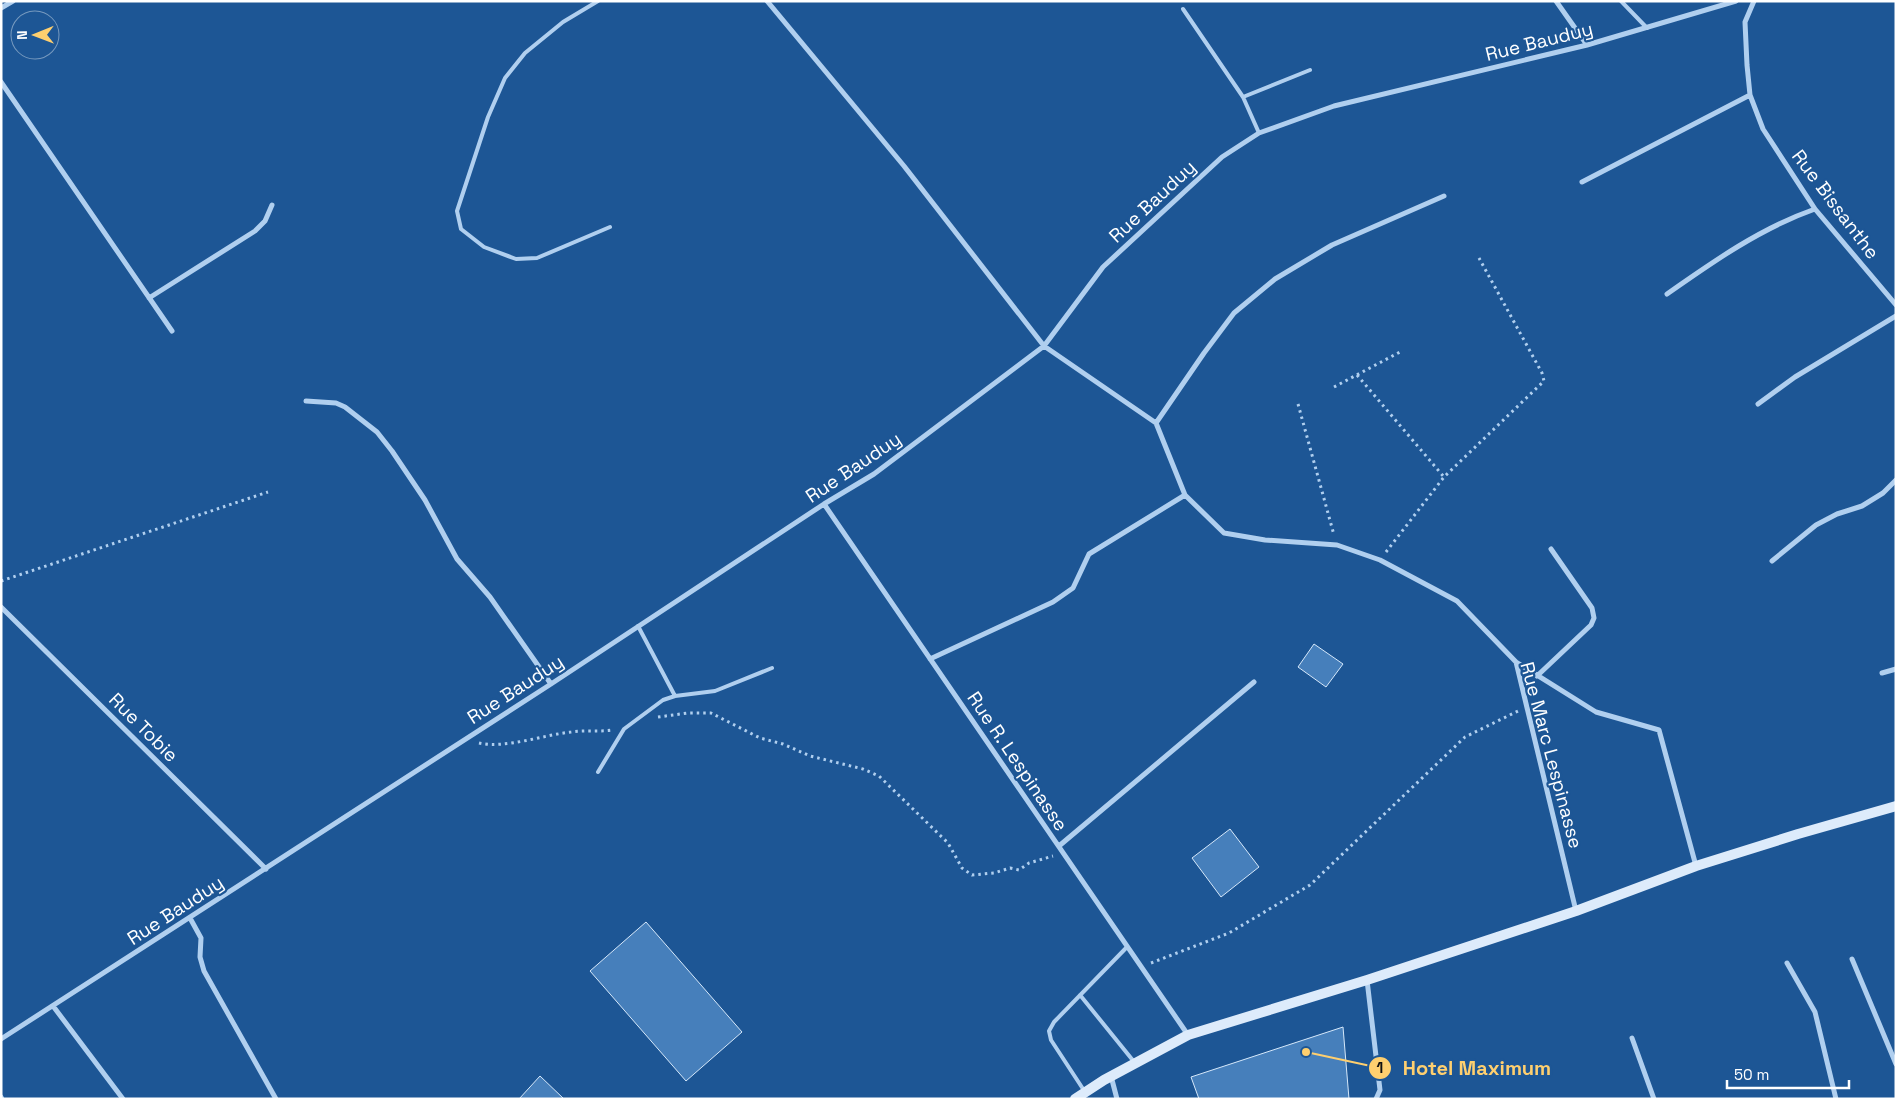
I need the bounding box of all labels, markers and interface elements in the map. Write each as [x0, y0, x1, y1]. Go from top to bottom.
north arrow [10, 10, 60, 60]
street label: Rue Bauduy [1483, 16, 1596, 67]
text: N [13, 30, 31, 40]
street label: Rue Bissanthe [1786, 145, 1885, 264]
street label: Rue Bauduy [1104, 155, 1201, 248]
street label: Rue Bauduy [801, 426, 906, 509]
street label: Rue Bauduy [462, 649, 568, 730]
street label: Rue Marc Lespinasse [1515, 659, 1588, 851]
street label: Rue Tobie [104, 687, 184, 767]
street label: Rue R. Lespinasse [962, 687, 1074, 836]
street label: Rue Bauduy [122, 870, 228, 951]
callout: Hotel Maximum [1368, 1050, 1561, 1085]
text: Hotel Maximum [1403, 1055, 1551, 1081]
text: 1 [1377, 1058, 1383, 1077]
scale bar [1727, 1058, 1850, 1090]
text: 50 m [1734, 1065, 1769, 1084]

